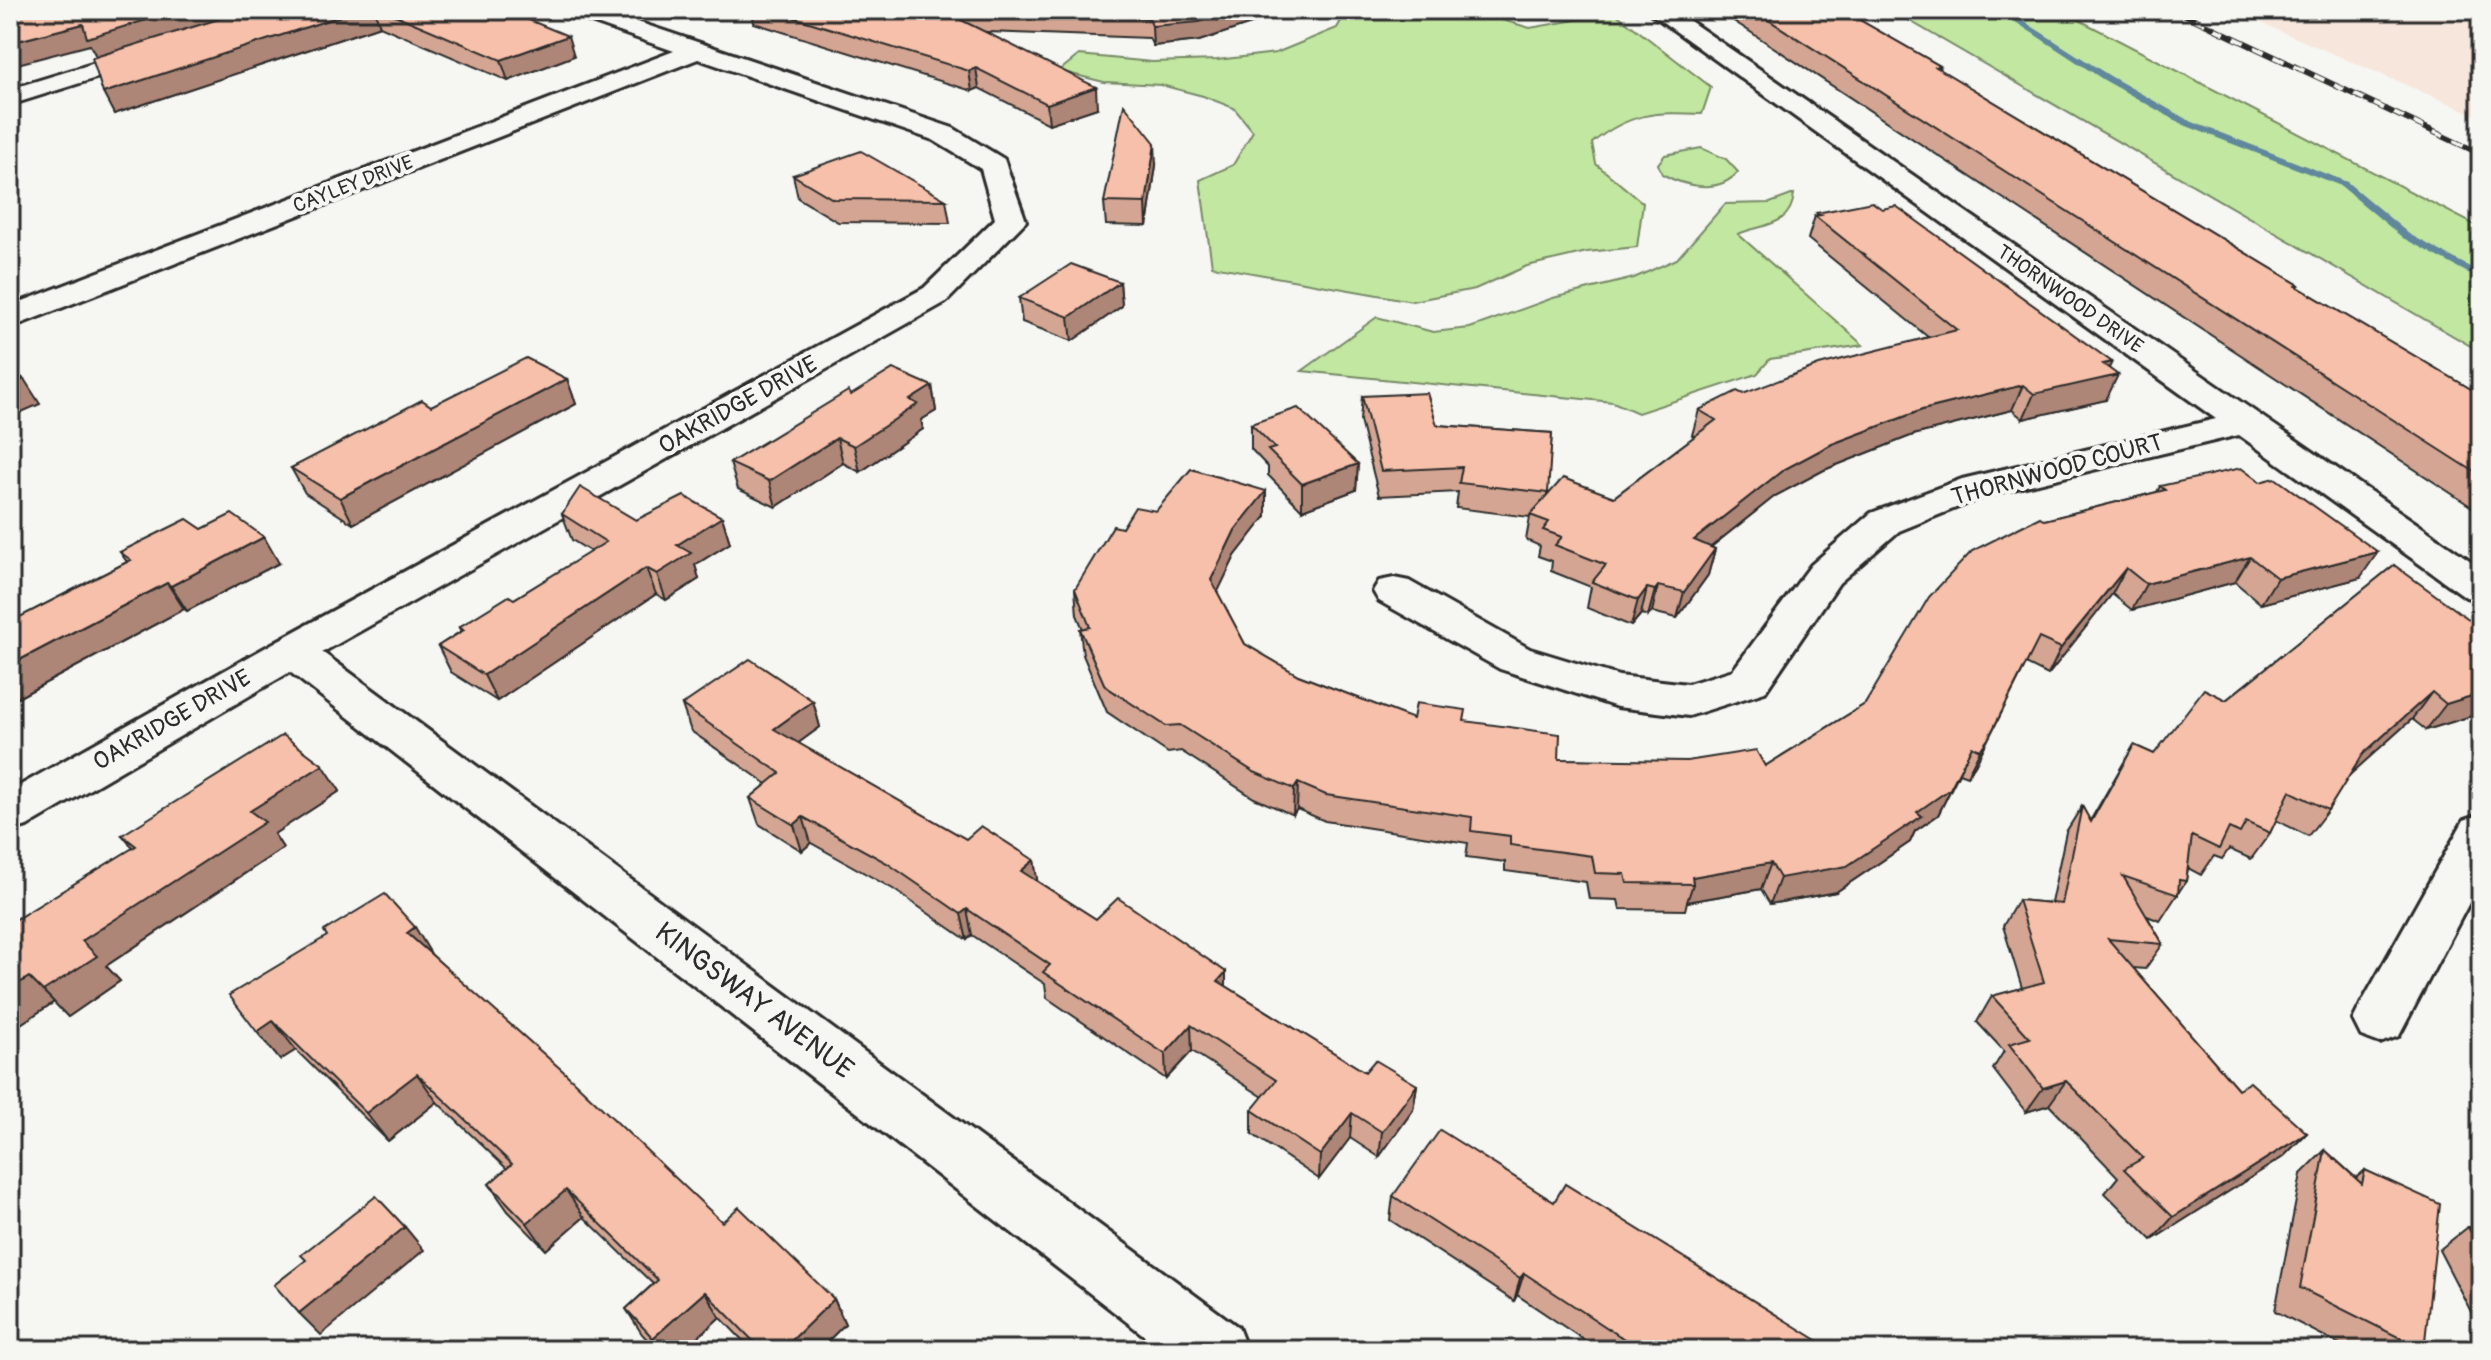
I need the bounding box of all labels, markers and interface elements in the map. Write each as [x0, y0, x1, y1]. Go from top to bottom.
street label: CAYLEY DRIVE [289, 150, 417, 218]
street label: THORNWOOD DRIVE [1992, 239, 2148, 359]
street label: OAKRIDGE DRIVE [653, 349, 823, 461]
street label: THORNWOOD COURT [1948, 428, 2166, 512]
street label: OAKRIDGE DRIVE [88, 663, 256, 777]
street label: KINGSWAY AVENUE [648, 915, 860, 1087]

